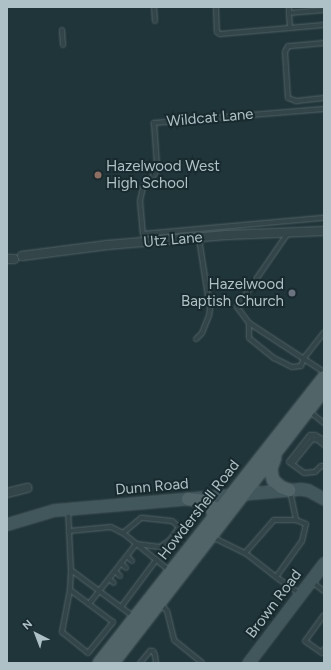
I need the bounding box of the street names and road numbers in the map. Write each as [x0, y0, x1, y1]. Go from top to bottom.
street label: Wildcat Lane [166, 105, 254, 131]
street label: Utz Lane [143, 228, 203, 252]
street label: Howdershell Road [154, 456, 244, 564]
street label: Dunn Road [115, 475, 189, 499]
street label: Brown Road [242, 566, 306, 642]

